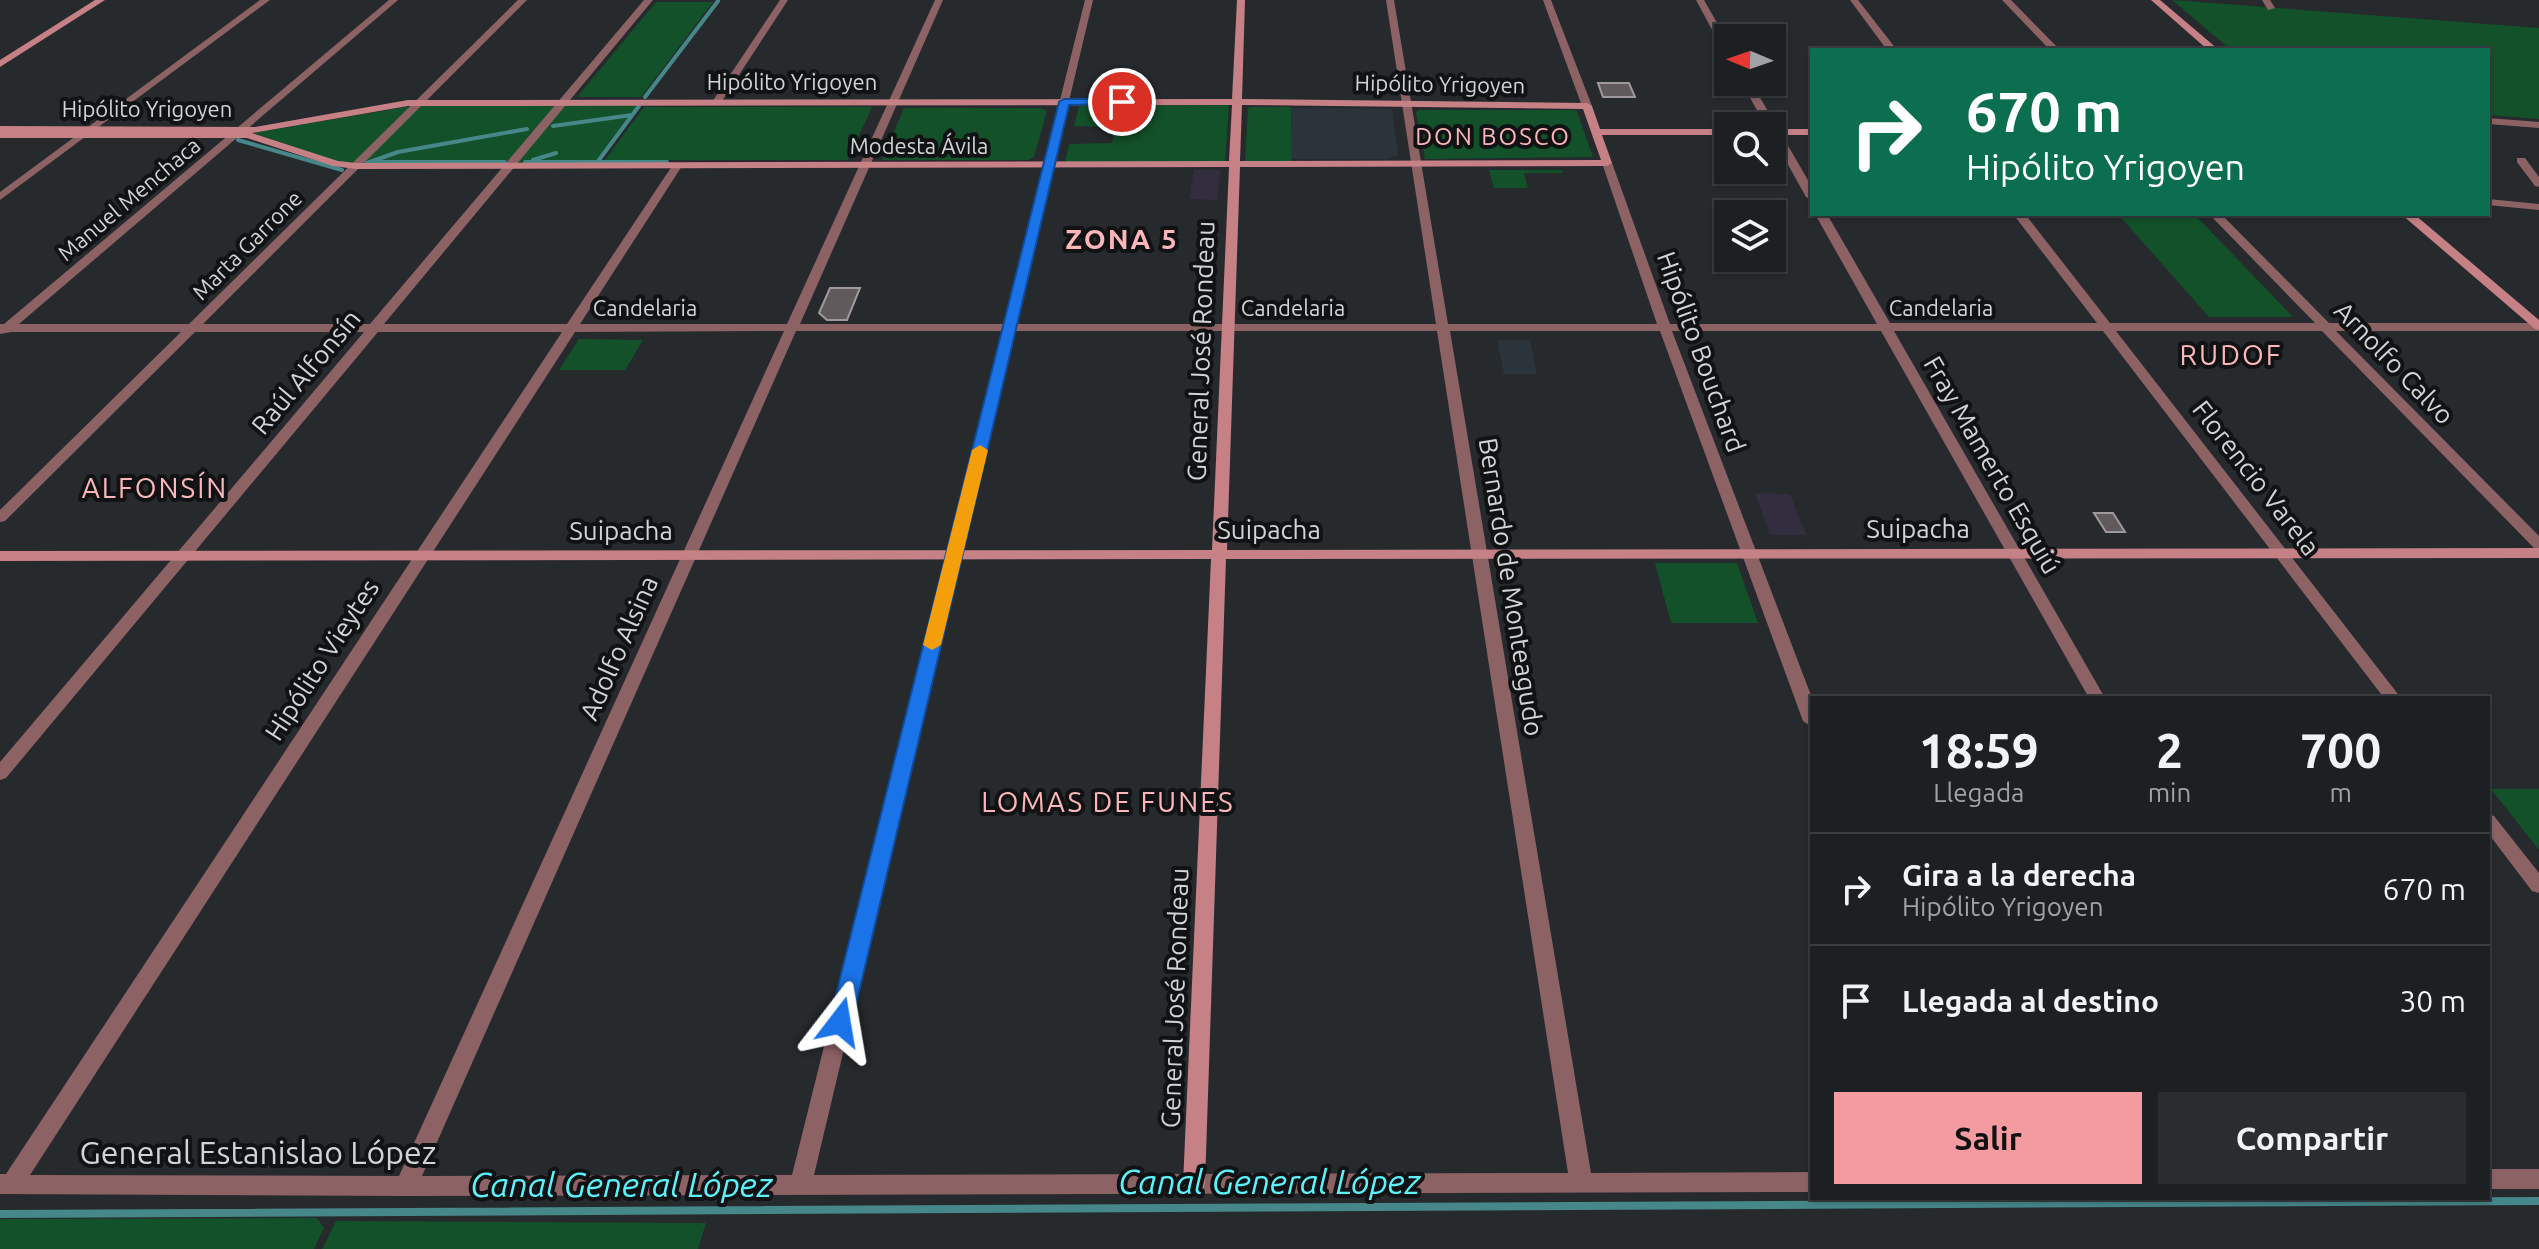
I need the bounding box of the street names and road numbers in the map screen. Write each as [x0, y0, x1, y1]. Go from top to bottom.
street label: Hipólito Yrigoyen [707, 69, 877, 94]
street label: Hipólito Yrigoyen [1355, 70, 1525, 97]
street label: Hipólito Yrigoyen [62, 96, 232, 121]
street label: Manuel Menchaca [53, 132, 205, 265]
street label: Modesta Ávila [850, 132, 988, 158]
street label: Marta Garrone [187, 185, 306, 304]
street label: General José Rondeau [1181, 220, 1220, 482]
street label: Hipólito Bouchard [1652, 248, 1751, 456]
street label: Candelaria [593, 295, 697, 320]
street label: Candelaria [1241, 295, 1345, 320]
street label: Candelaria [1889, 295, 1993, 320]
street label: Arnolfo Calvo [2329, 296, 2460, 430]
street label: Raúl Alfonsín [245, 304, 366, 440]
street label: Fray Mamerto Esquiú [1918, 351, 2066, 578]
street label: Florencio Varela [2187, 395, 2326, 561]
street label: Bernardo de Monteagudo [1474, 436, 1549, 738]
street label: Suipacha [1866, 514, 1970, 543]
street label: Suipacha [1217, 515, 1321, 544]
street label: Suipacha [569, 516, 673, 545]
street label: Adolfo Alsina [574, 571, 663, 724]
street label: Hipólito Vieytes [259, 574, 384, 745]
street label: General José Rondeau [1155, 867, 1194, 1129]
street label: General Estanislao López [80, 1134, 436, 1170]

